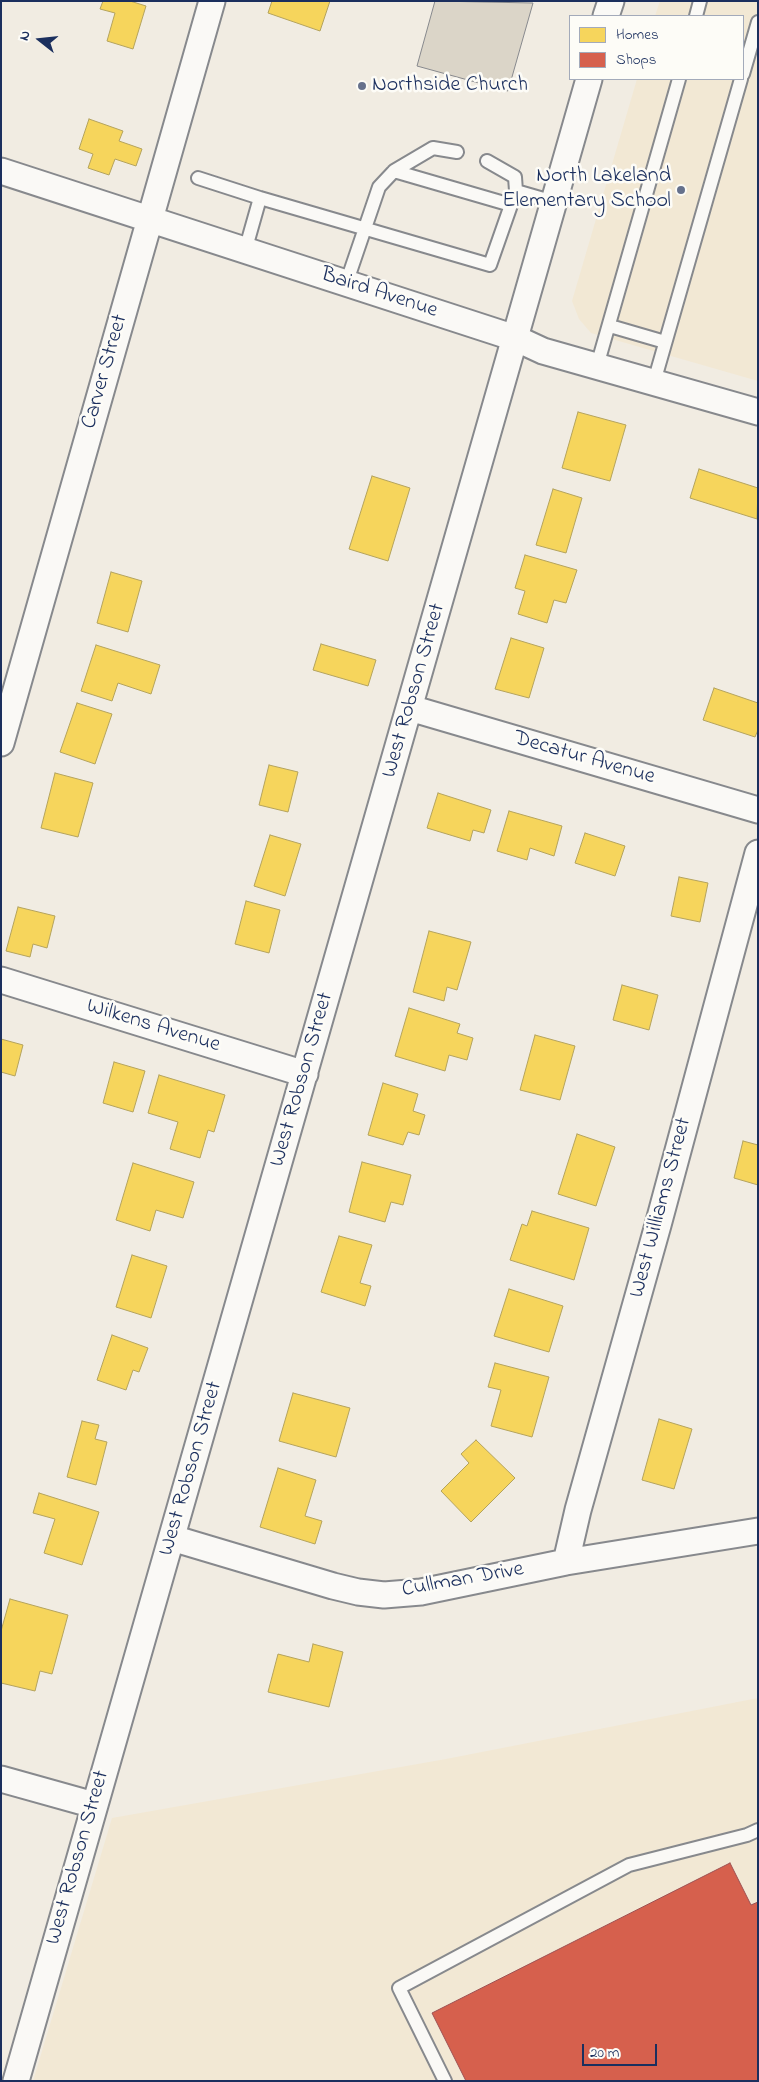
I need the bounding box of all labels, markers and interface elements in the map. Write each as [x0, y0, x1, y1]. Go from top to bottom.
north arrow [15, 15, 65, 65]
legend [569, 15, 744, 80]
text: Homes [616, 24, 659, 46]
text: N [14, 28, 36, 43]
text: Shops [616, 49, 656, 71]
place label: Northside Church [372, 73, 528, 99]
marker: Northside Church [356, 80, 368, 92]
place label: North Lakeland Elementary School [502, 164, 671, 215]
marker: North Lakeland Elementary School [675, 184, 687, 196]
street label: Baird Avenue [317, 263, 441, 325]
street label: Carver Street [77, 312, 135, 432]
street label: West Robson Street [378, 601, 452, 781]
street label: Decatur Avenue [510, 726, 658, 792]
street label: West Robson Street [266, 990, 340, 1170]
street label: Wilkens Avenue [83, 994, 223, 1060]
street label: West Williams Street [625, 1115, 699, 1301]
street label: West Robson Street [155, 1379, 229, 1559]
street label: Cullman Drive [400, 1557, 526, 1605]
street label: West Robson Street [42, 1768, 116, 1948]
scale bar [584, 2034, 659, 2066]
text: 20 m [590, 2042, 619, 2064]

